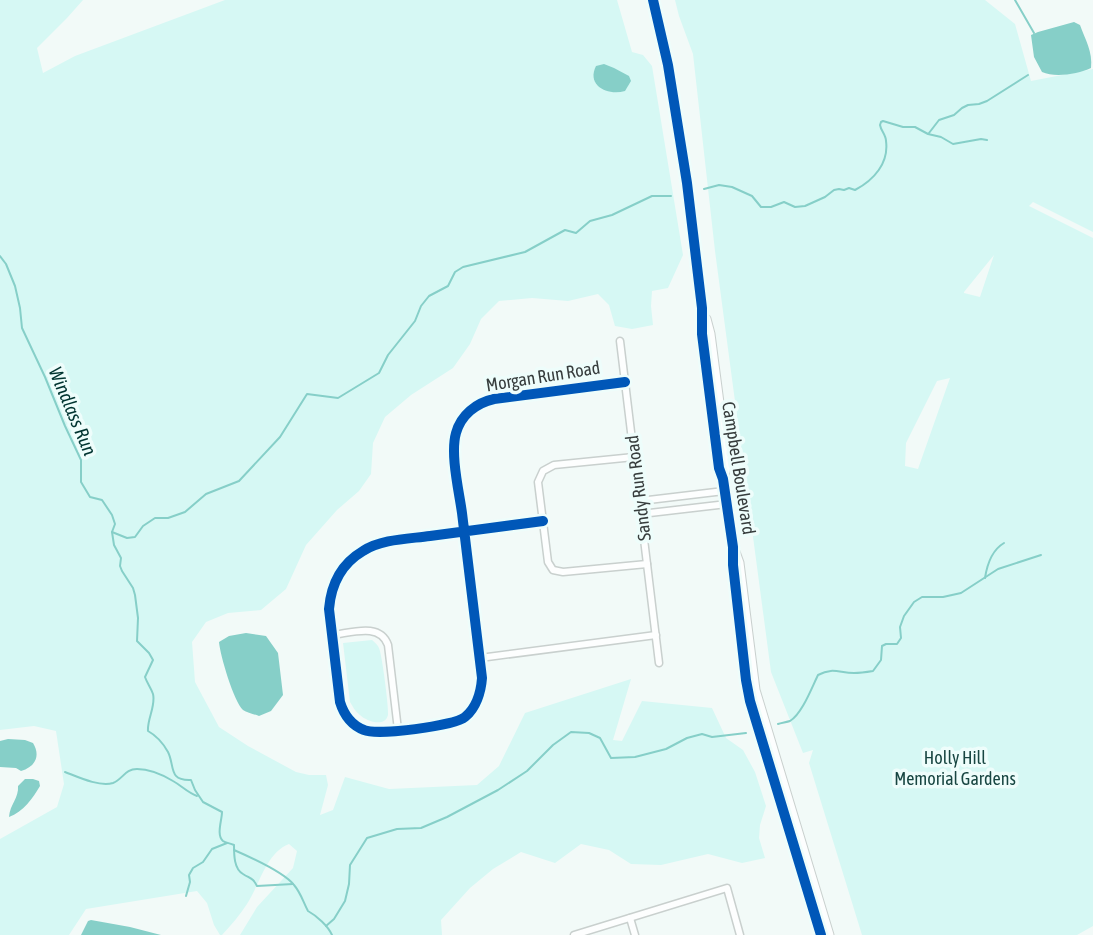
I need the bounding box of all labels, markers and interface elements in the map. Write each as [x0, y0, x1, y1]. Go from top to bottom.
street label: Morgan Run Road [484, 357, 602, 395]
water label: Windlass Run [45, 363, 101, 459]
street label: Campbell Boulevard [718, 400, 760, 536]
street label: Sandy Run Road [621, 434, 655, 542]
park label: Holly Hill Memorial Gardens [894, 747, 1016, 789]

